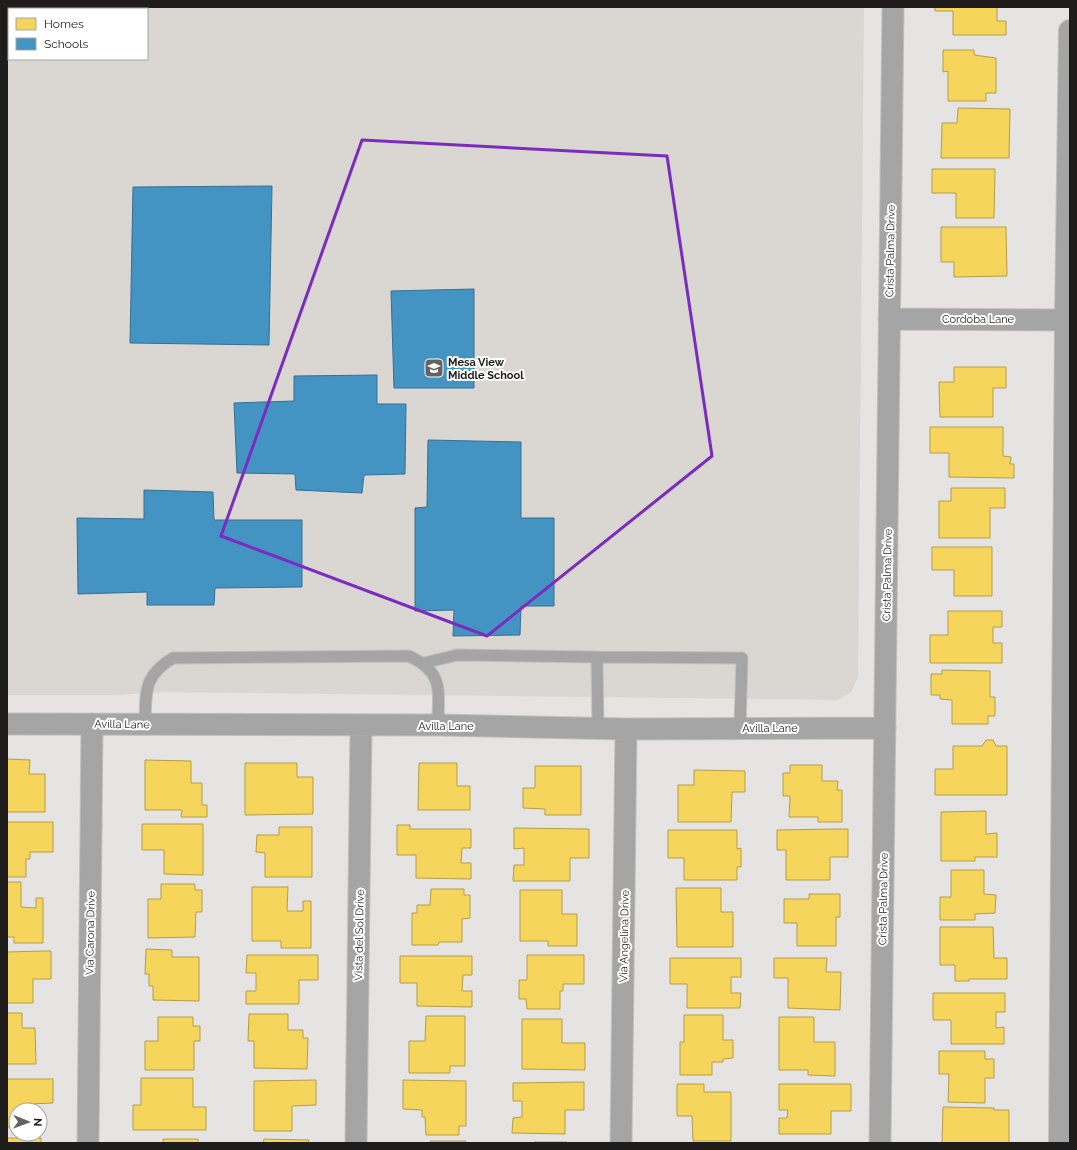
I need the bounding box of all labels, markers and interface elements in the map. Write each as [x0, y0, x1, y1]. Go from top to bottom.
legend [8, 8, 148, 60]
text: Homes [44, 17, 84, 31]
text: Schools [44, 37, 88, 51]
street label: Crista Palma Drive [883, 204, 898, 297]
street label: Cordoba Lane [942, 313, 1015, 326]
place label: Mesa View Middle School [448, 356, 524, 382]
school or university icon: Mesa View Middle School [423, 357, 445, 379]
street label: Crista Palma Drive [880, 528, 895, 621]
street label: Avilla Lane [94, 718, 150, 731]
street label: Avilla Lane [418, 720, 474, 733]
street label: Avilla Lane [742, 722, 798, 735]
street label: Crista Palma Drive [876, 852, 891, 945]
street label: Vista del Sol Drive [352, 889, 367, 981]
street label: Via Angelina Drive [617, 889, 632, 982]
street label: Via Carona Drive [83, 890, 98, 975]
north arrow [8, 1102, 48, 1142]
text: N [31, 1118, 44, 1126]

